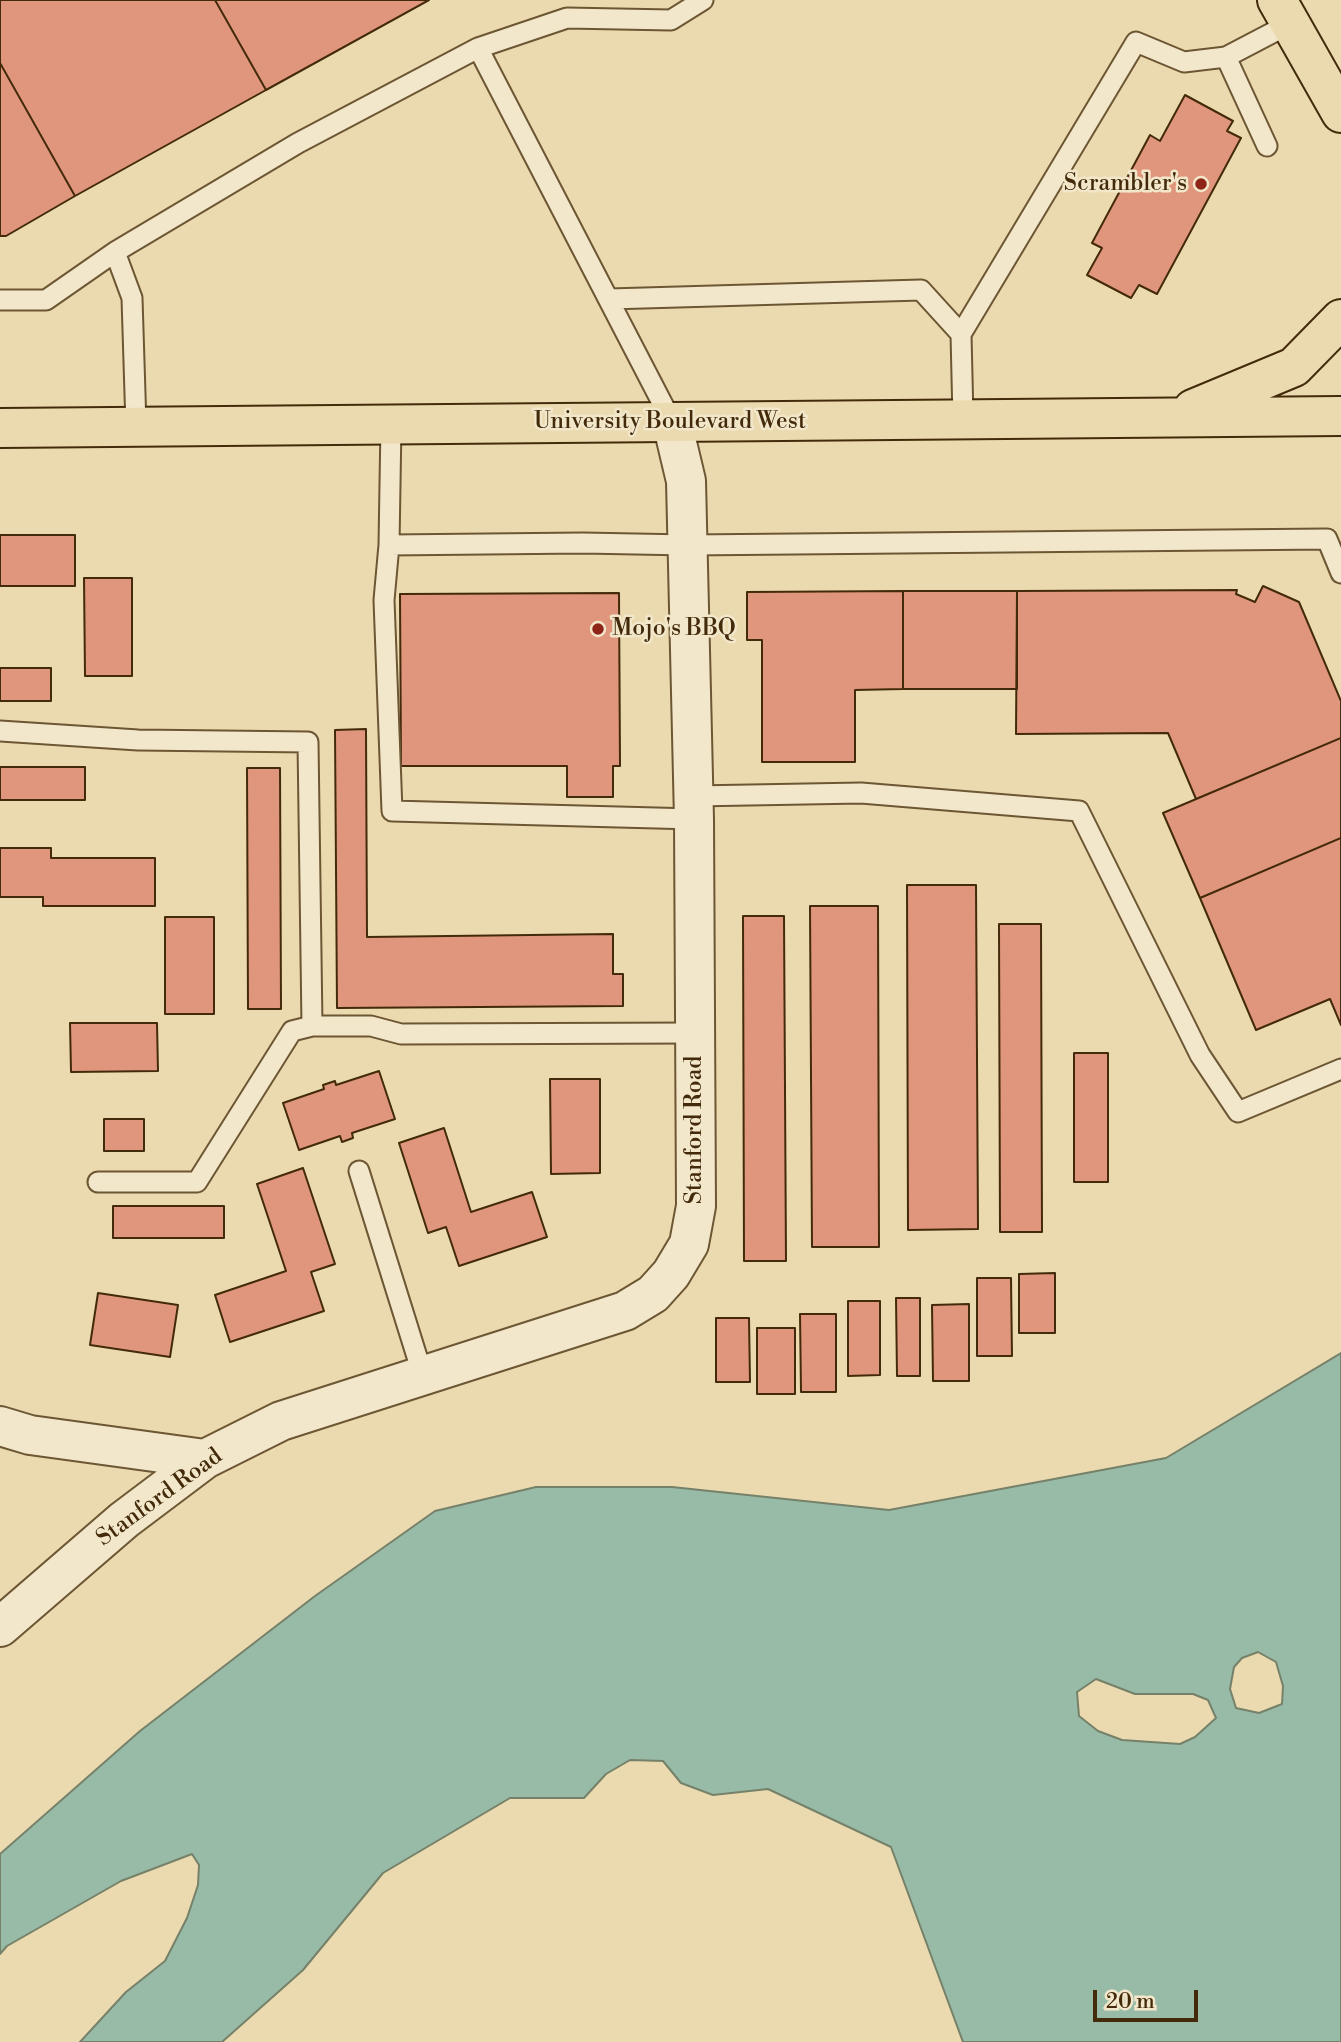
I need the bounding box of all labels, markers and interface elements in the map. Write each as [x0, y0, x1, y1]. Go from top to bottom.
place label: Scrambler's [1064, 170, 1187, 198]
marker: Scrambler's [1193, 176, 1209, 192]
street label: University Boulevard West [534, 408, 806, 436]
place label: Mojo's BBQ [612, 615, 736, 643]
marker: Mojo's BBQ [590, 621, 606, 637]
street label: Stanford Road [681, 1056, 709, 1204]
street label: Stanford Road [92, 1443, 228, 1553]
scale bar [1096, 1976, 1201, 2020]
text: 20 m [1106, 1989, 1155, 2015]

